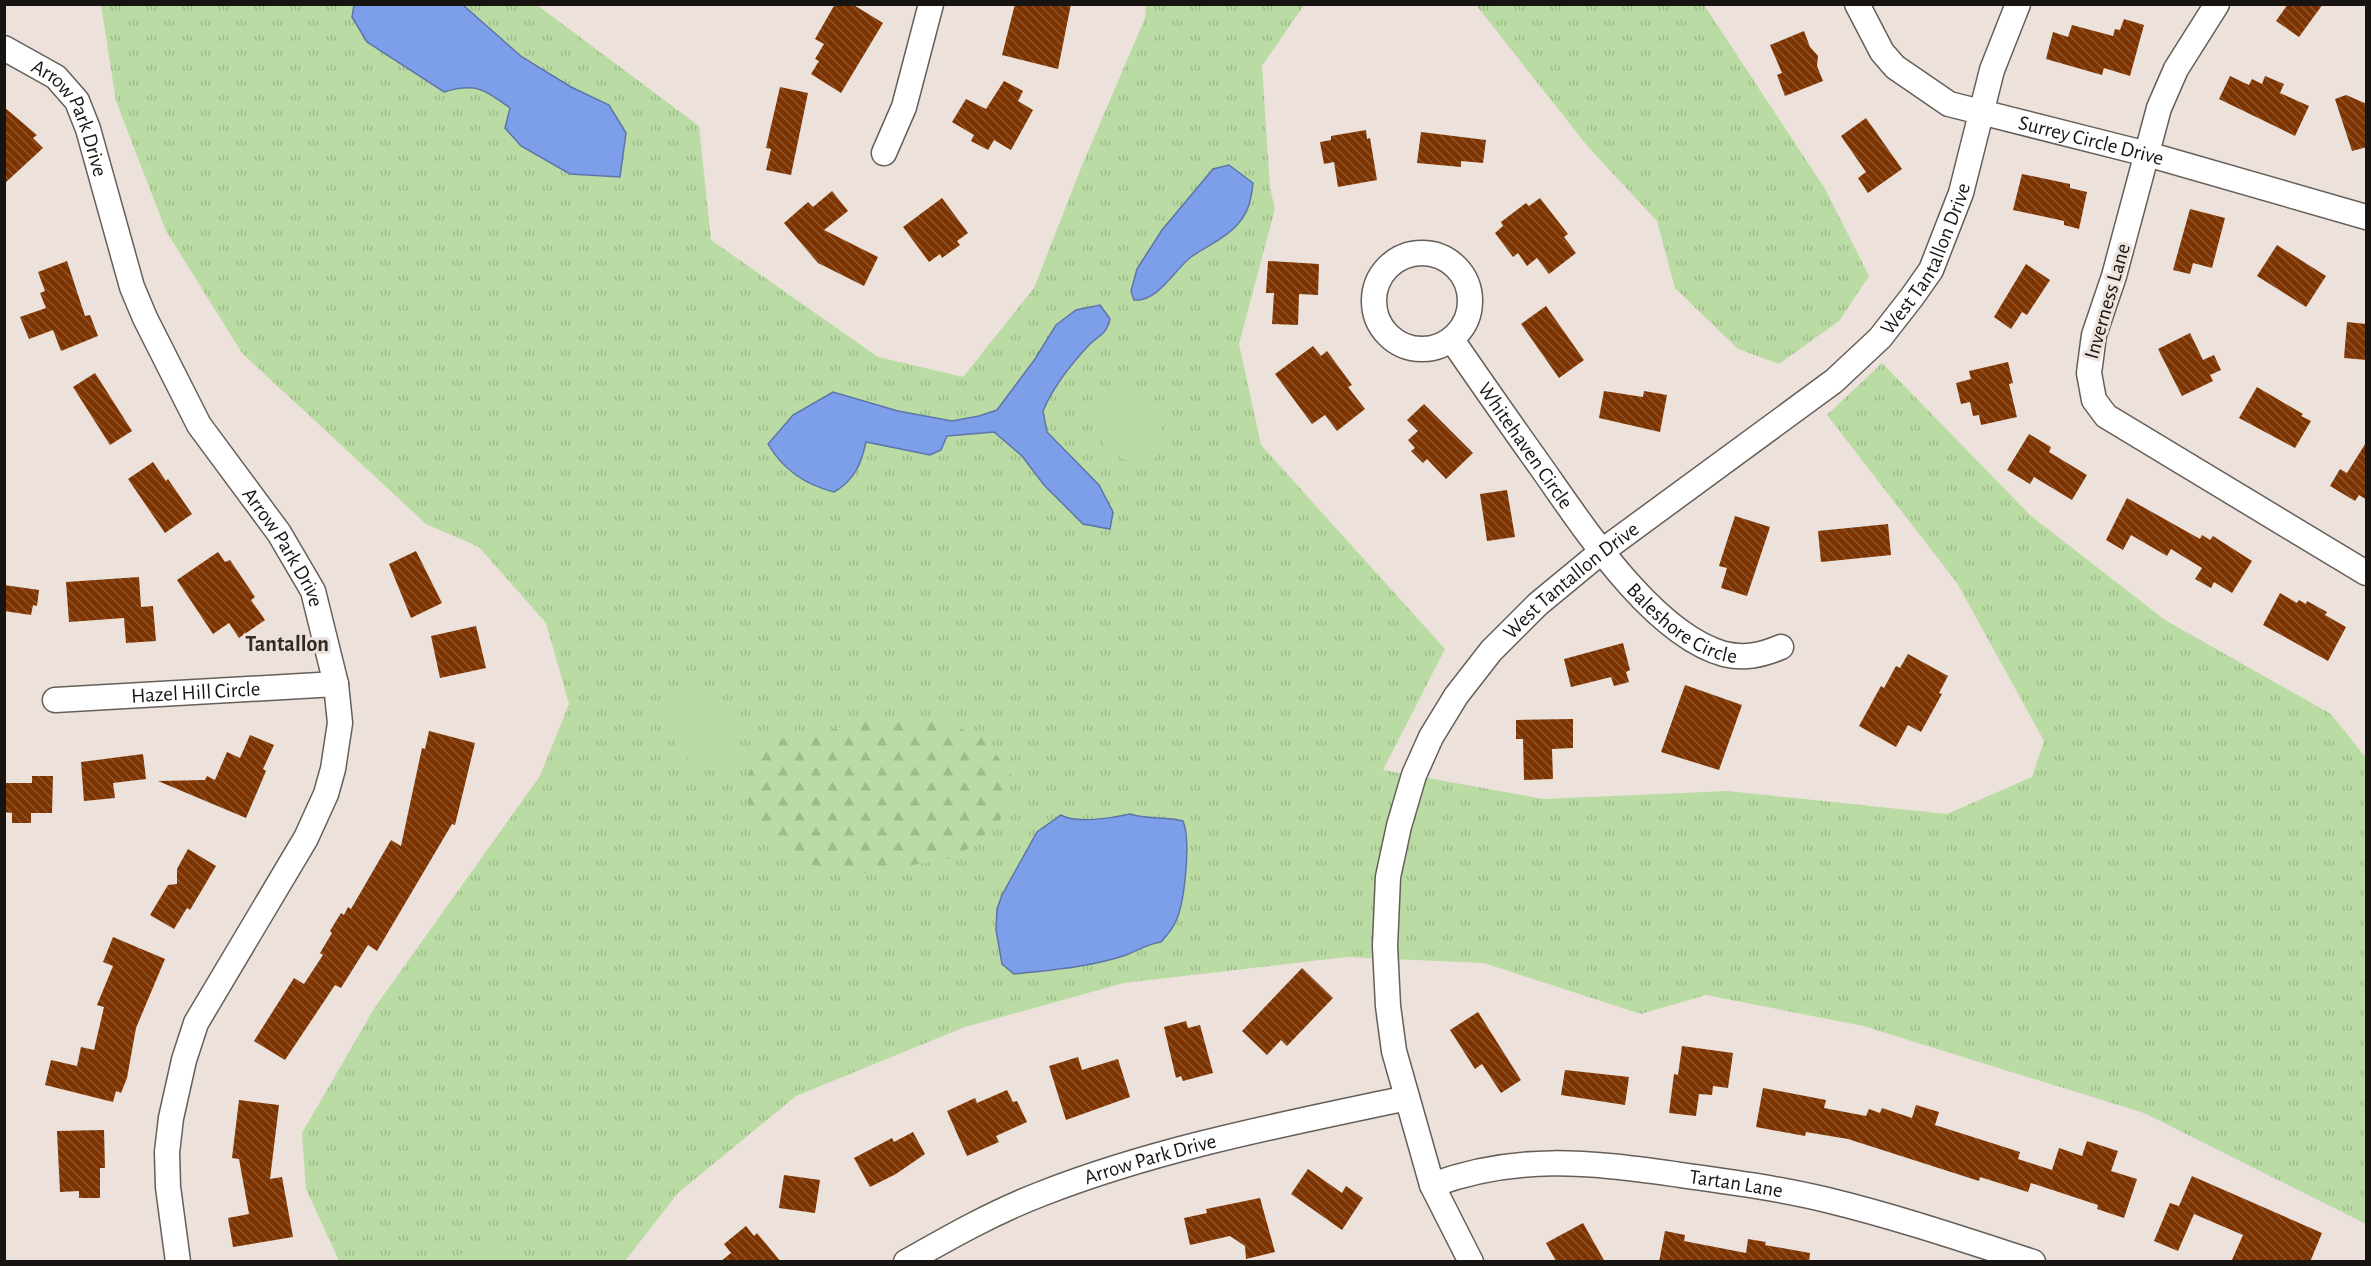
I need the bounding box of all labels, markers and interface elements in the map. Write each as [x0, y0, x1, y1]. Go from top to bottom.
street label: Arrow Park Drive [28, 56, 111, 179]
street label: Surrey Circle Drive [2016, 112, 2166, 169]
street label: West Tantallon Drive [1877, 181, 1974, 339]
street label: Inverness Lane [2081, 241, 2134, 361]
street label: Whitehaven Circle [1474, 379, 1577, 513]
street label: Arrow Park Drive [238, 484, 326, 609]
street label: West Tantallon Drive [1500, 518, 1643, 643]
street label: Baleshore Circle [1622, 579, 1738, 667]
district label: Tantallon [245, 633, 329, 655]
street label: Hazel Hill Circle [131, 678, 261, 707]
street label: Arrow Park Drive [1081, 1130, 1218, 1188]
street label: Tartan Lane [1688, 1166, 1785, 1201]

